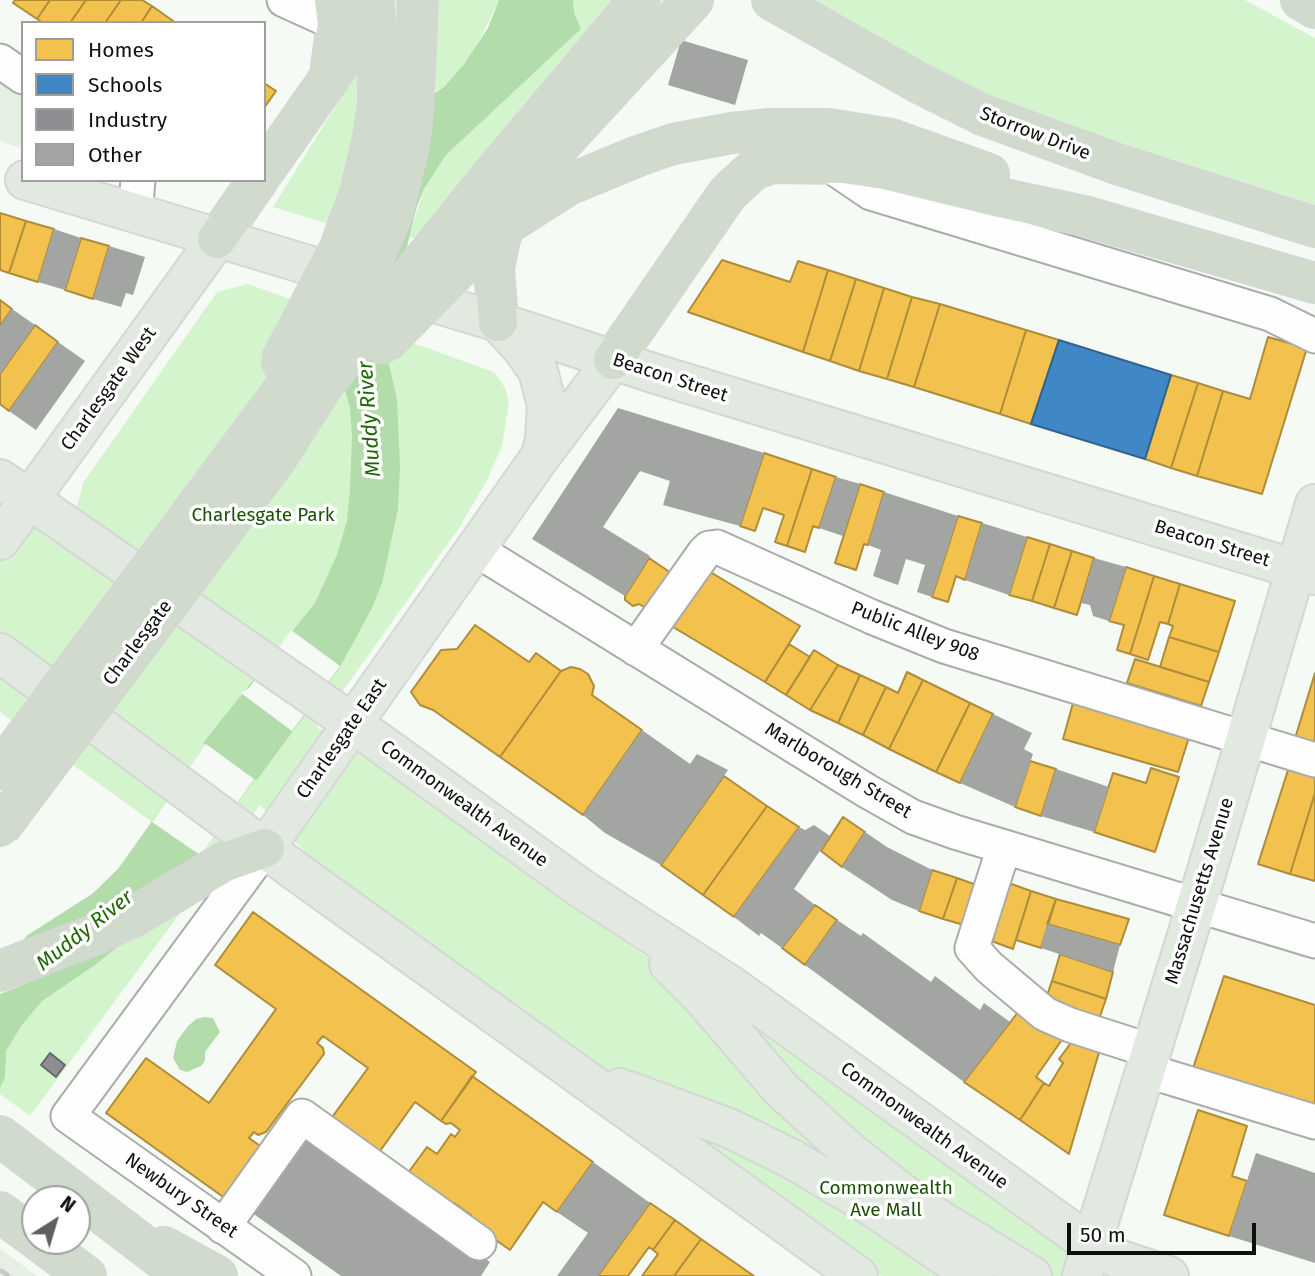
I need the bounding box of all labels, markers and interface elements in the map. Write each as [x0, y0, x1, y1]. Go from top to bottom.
legend [21, 21, 266, 182]
text: Homes [88, 37, 154, 63]
text: Schools [88, 72, 162, 98]
street label: Storrow Drive [977, 102, 1093, 166]
text: Industry [88, 107, 167, 133]
text: Other [88, 142, 142, 168]
street label: Charlesgate West [56, 323, 162, 455]
street label: Beacon Street [610, 349, 730, 407]
water label: Muddy River [353, 360, 387, 478]
park label: Charlesgate Park [191, 505, 335, 527]
street label: Beacon Street [1151, 516, 1273, 572]
street label: Charlesgate [99, 596, 177, 690]
street label: Public Alley 908 [848, 597, 982, 667]
street label: Charlesgate East [292, 674, 392, 804]
street label: Marlborough Street [761, 718, 915, 824]
street label: Commonwealth Avenue [376, 735, 552, 873]
street label: Massachusetts Avenue [1161, 795, 1239, 987]
water label: Muddy River [32, 885, 138, 977]
street label: Commonwealth Avenue [836, 1057, 1012, 1195]
street label: Newbury Street [120, 1149, 242, 1243]
park label: Commonwealth Ave Mall [819, 1178, 953, 1222]
north arrow [21, 1185, 91, 1255]
text: N [56, 1191, 80, 1217]
scale bar [1070, 1210, 1259, 1254]
text: 50 m [1080, 1222, 1126, 1248]

